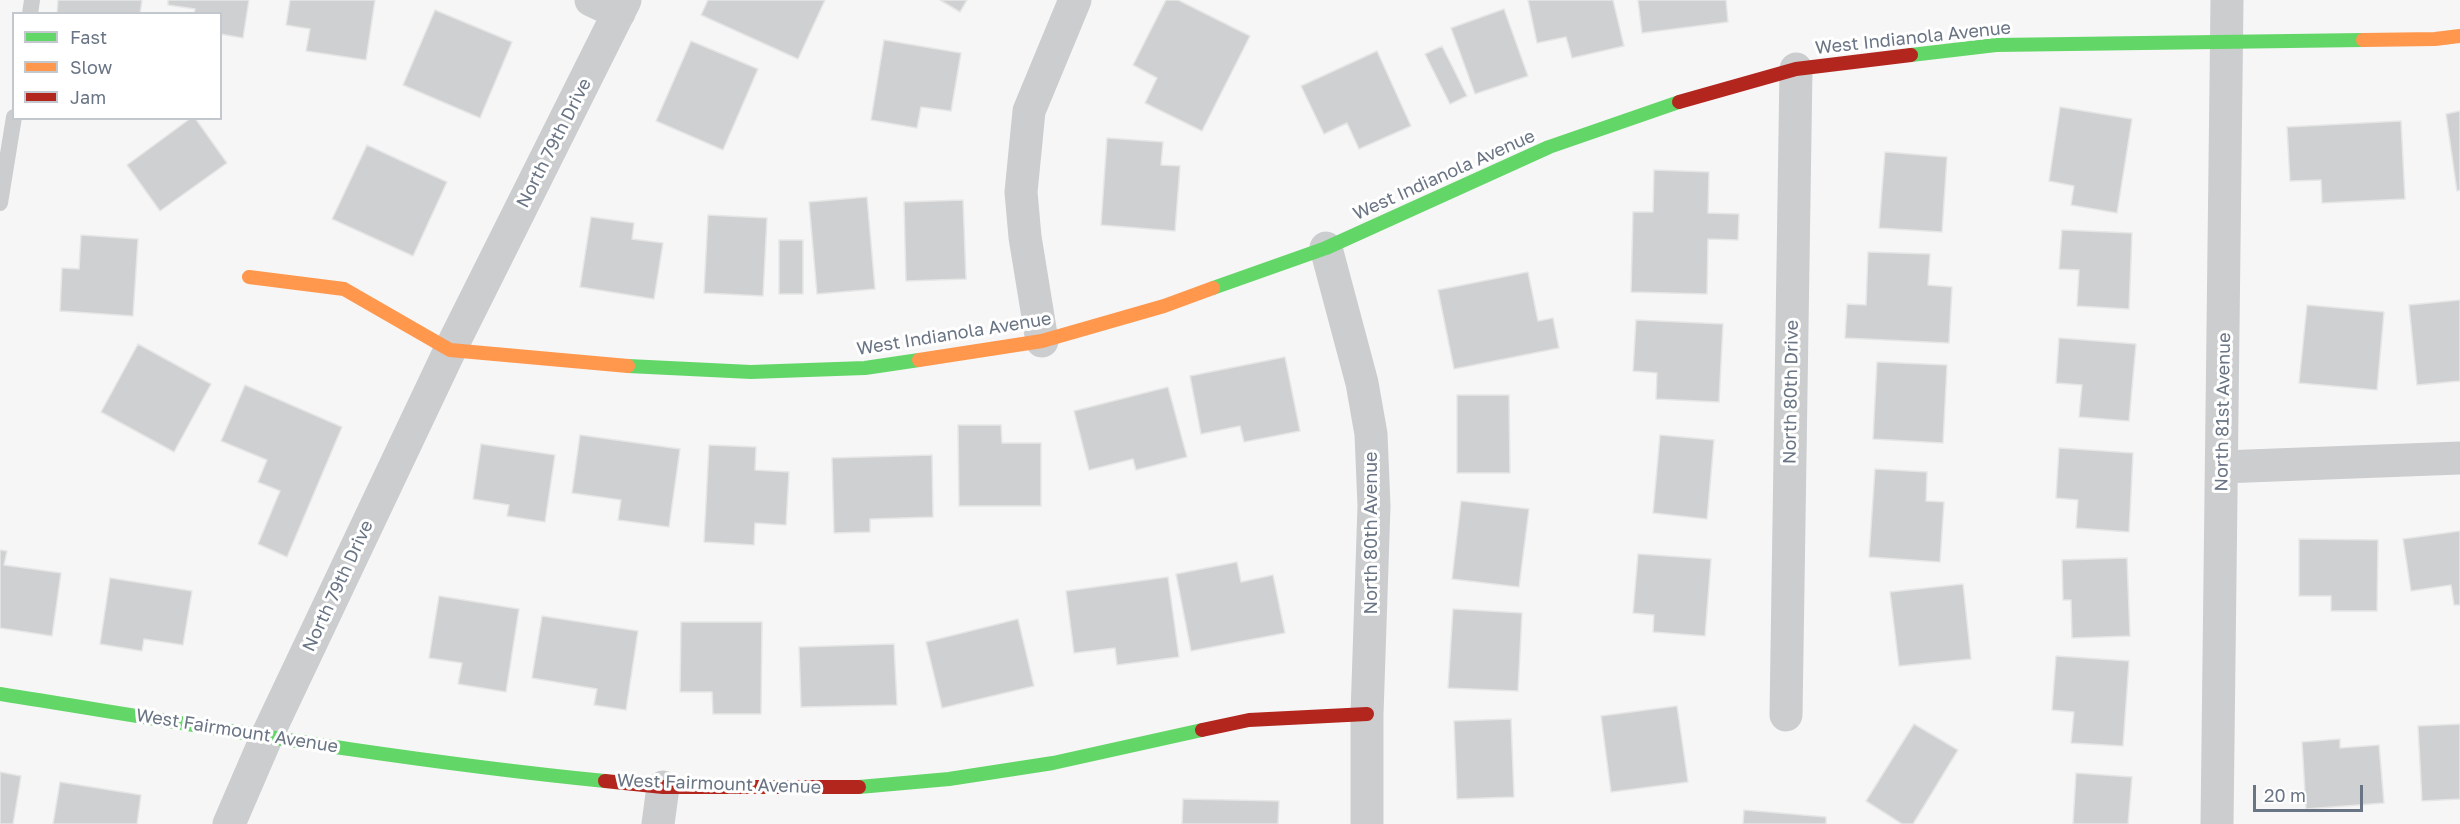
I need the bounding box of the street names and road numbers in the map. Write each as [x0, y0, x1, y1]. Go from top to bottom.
street label: West Indianola Avenue [1814, 17, 2012, 59]
street label: North 79th Drive [512, 75, 596, 211]
street label: West Indianola Avenue [1350, 125, 1538, 225]
street label: West Indianola Avenue [855, 308, 1053, 360]
street label: North 80th Drive [1779, 320, 1803, 464]
street label: North 81st Avenue [2211, 332, 2235, 492]
street label: North 80th Avenue [1360, 451, 1382, 615]
street label: North 79th Drive [298, 517, 378, 655]
street label: West Fairmount Avenue [134, 704, 340, 758]
street label: West Fairmount Avenue [617, 770, 821, 798]

